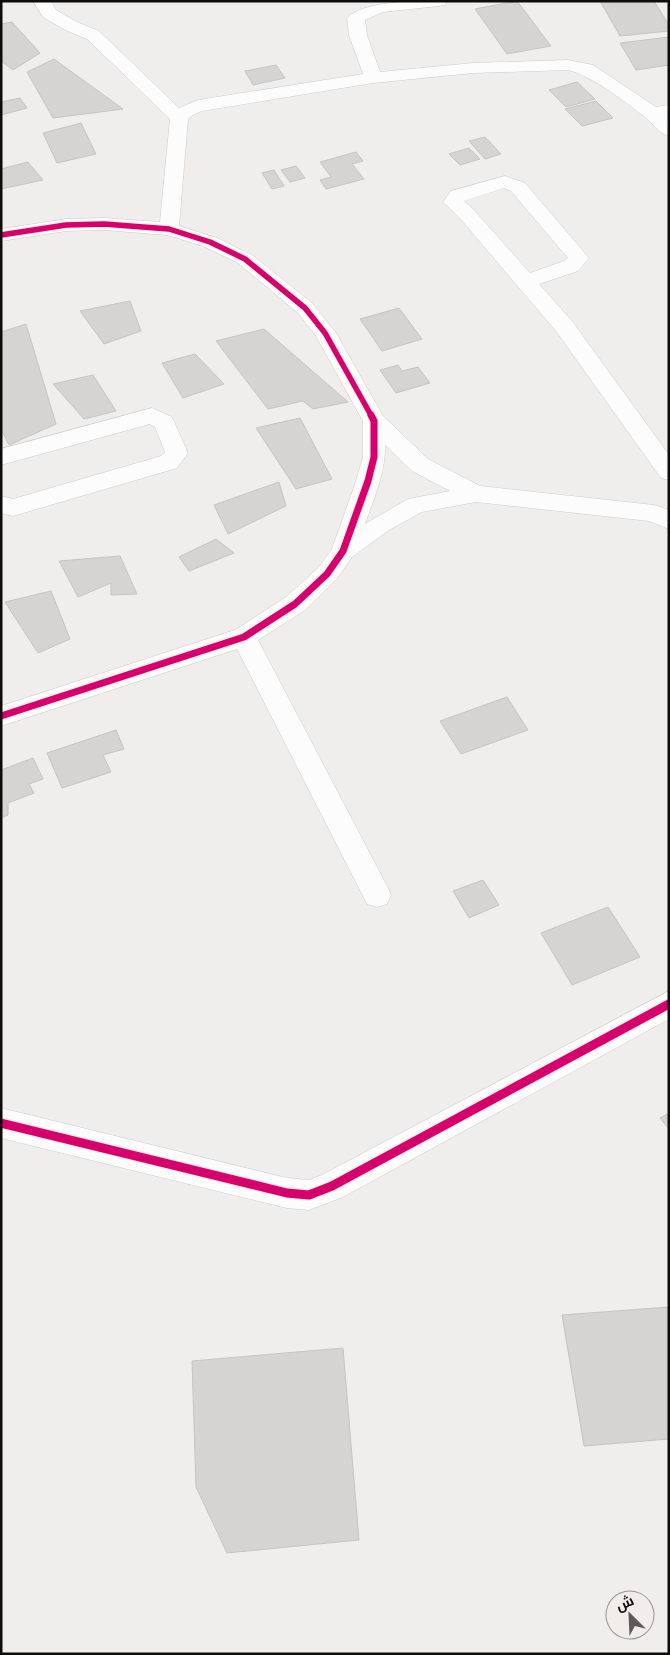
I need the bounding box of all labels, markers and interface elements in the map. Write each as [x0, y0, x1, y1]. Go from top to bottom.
north arrow [605, 1590, 655, 1640]
text: ش [613, 1592, 637, 1615]

